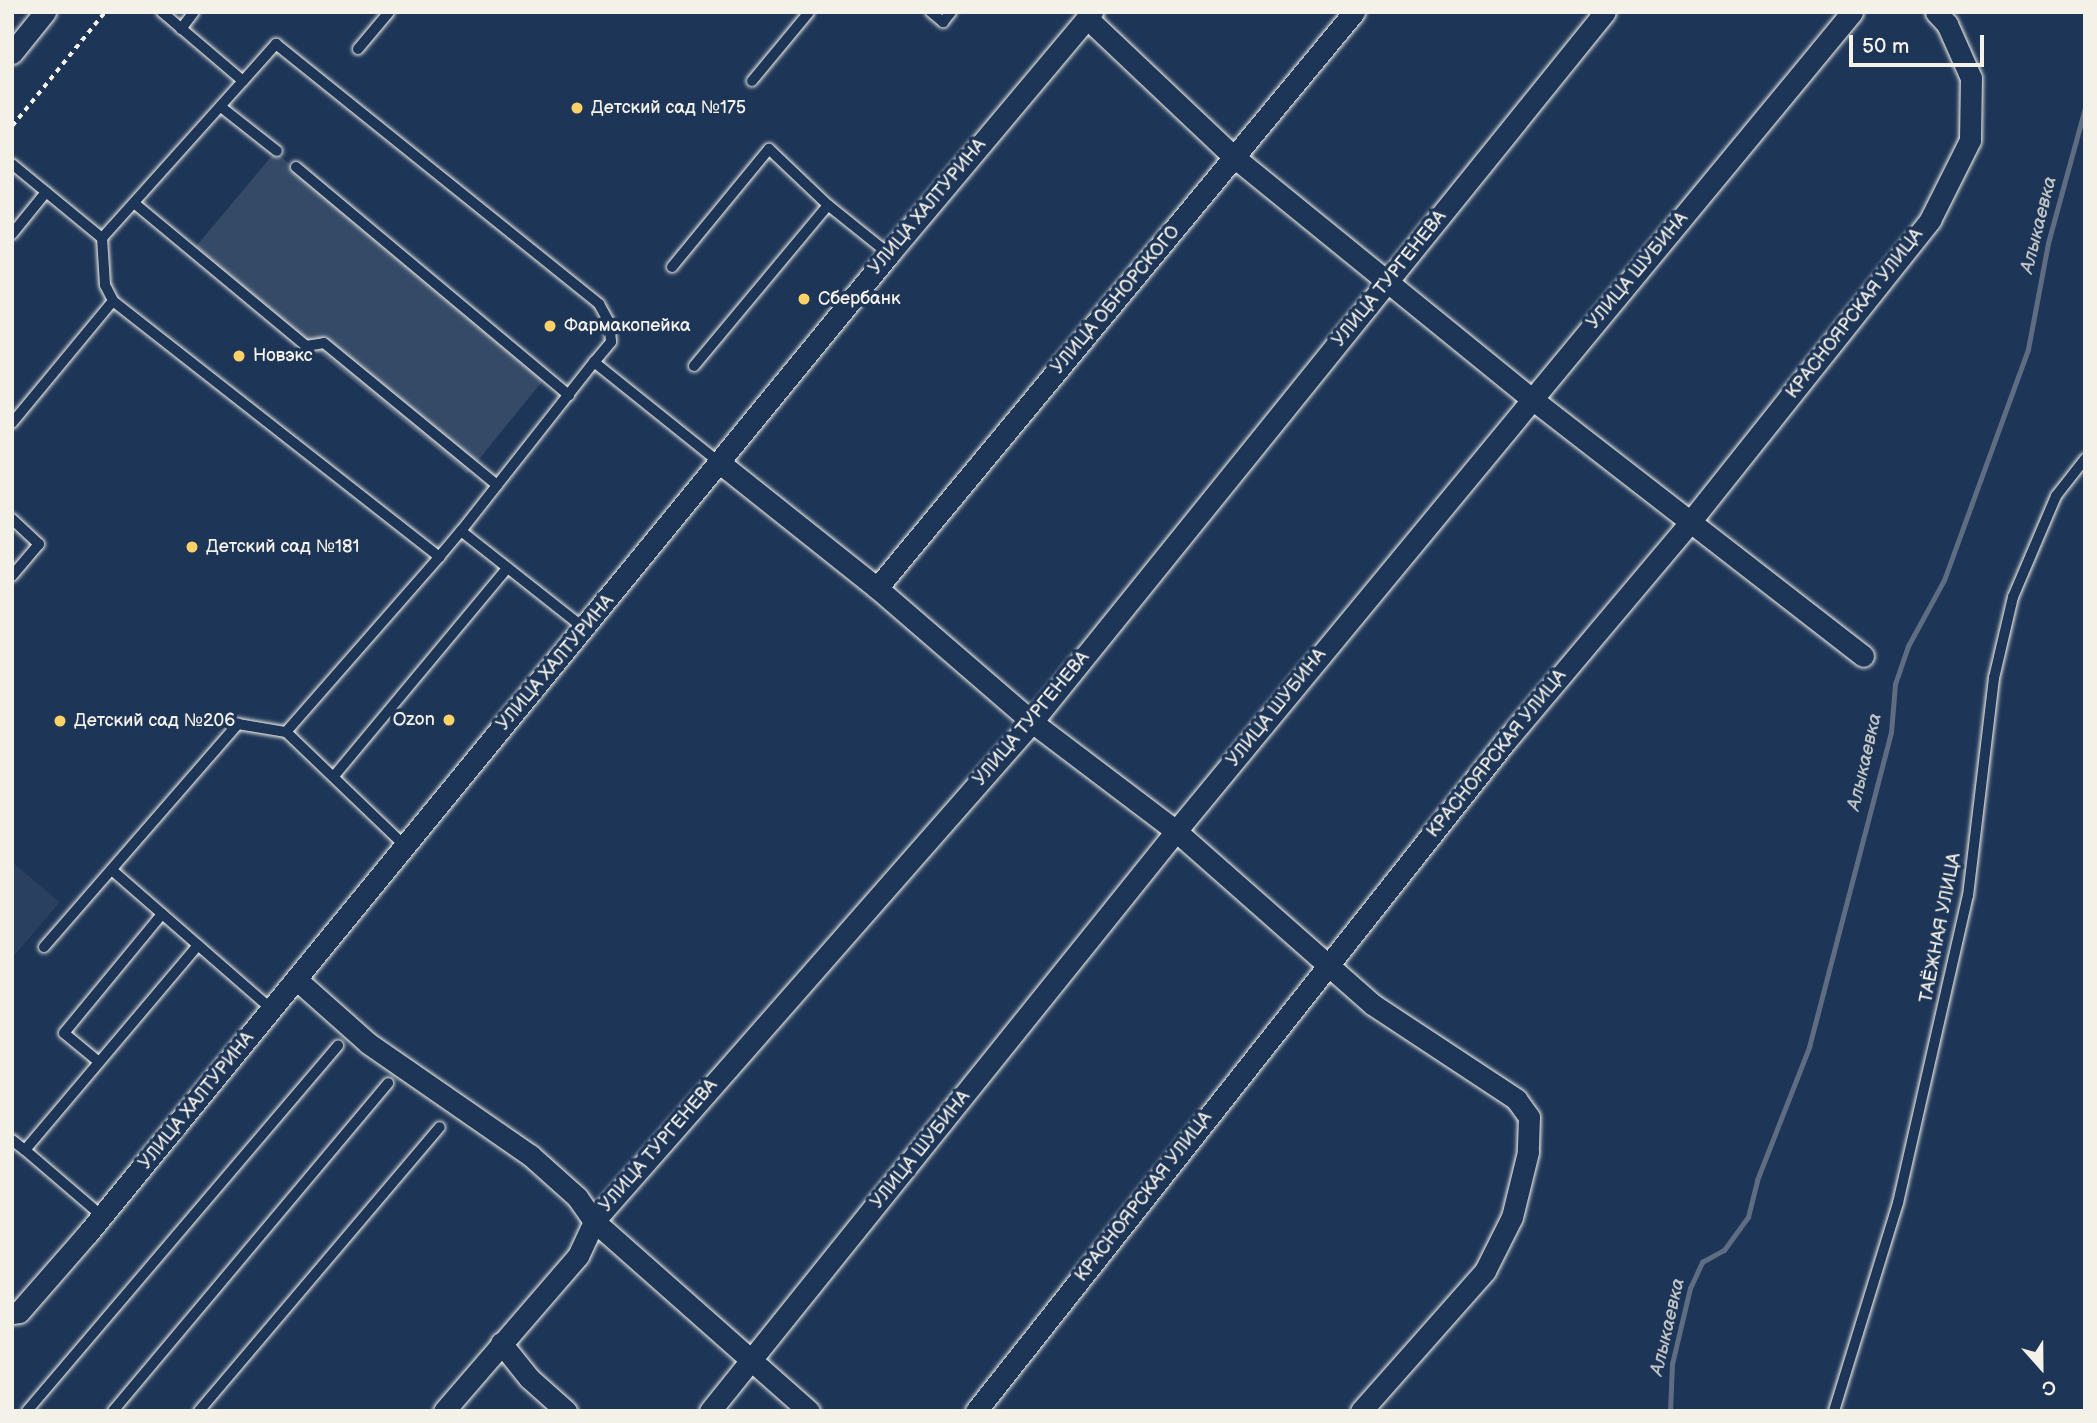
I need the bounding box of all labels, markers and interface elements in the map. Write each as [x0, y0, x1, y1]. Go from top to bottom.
scale bar [1852, 21, 1987, 65]
text: 50 m [1862, 34, 1909, 59]
place label: Детский сад №175 [591, 97, 746, 119]
marker: Детский сад №175 [569, 100, 585, 116]
street label: УЛИЦА ХАЛТУРИНА [865, 135, 991, 279]
water label: Алыкаевка [2016, 174, 2062, 276]
street label: УЛИЦА ТУРГЕНЕВА [1329, 207, 1451, 351]
street label: УЛИЦА ШУБИНА [1583, 208, 1693, 334]
street label: УЛИЦА ОБНОРСКОГО [1047, 221, 1185, 379]
street label: КРАСНОЯРСКАЯ УЛИЦА [1782, 225, 1928, 403]
place label: Сбербанк [818, 288, 900, 310]
marker: Сбербанк [796, 291, 812, 307]
place label: Фармакопейка [564, 315, 691, 337]
marker: Фармакопейка [542, 318, 558, 334]
place label: Новэкс [253, 345, 313, 367]
marker: Новэкс [231, 348, 247, 364]
place label: Детский сад №181 [206, 536, 359, 558]
marker: Детский сад №181 [184, 539, 200, 555]
street label: УЛИЦА ХАЛТУРИНА [493, 591, 619, 735]
street label: УЛИЦА ШУБИНА [1223, 645, 1331, 771]
street label: УЛИЦА ТУРГЕНЕВА [969, 647, 1095, 791]
street label: КРАСНОЯРСКАЯ УЛИЦА [1423, 666, 1571, 842]
place label: Ozon [393, 709, 435, 731]
place label: Детский сад №206 [74, 710, 235, 732]
water label: Алыкаевка [1843, 711, 1887, 813]
marker: Ozon [441, 712, 457, 728]
marker: Детский сад №206 [52, 713, 68, 729]
street label: ТАЁЖНАЯ УЛИЦА [1916, 851, 1966, 1005]
street label: УЛИЦА ХАЛТУРИНА [135, 1028, 259, 1174]
street label: УЛИЦА ТУРГЕНЕВА [596, 1075, 722, 1217]
street label: УЛИЦА ШУБИНА [867, 1087, 975, 1213]
street label: КРАСНОЯРСКАЯ УЛИЦА [1071, 1108, 1217, 1286]
water label: Алыкаевка [1646, 1276, 1690, 1378]
north arrow [2006, 1332, 2076, 1402]
text: С [2038, 1374, 2059, 1400]

